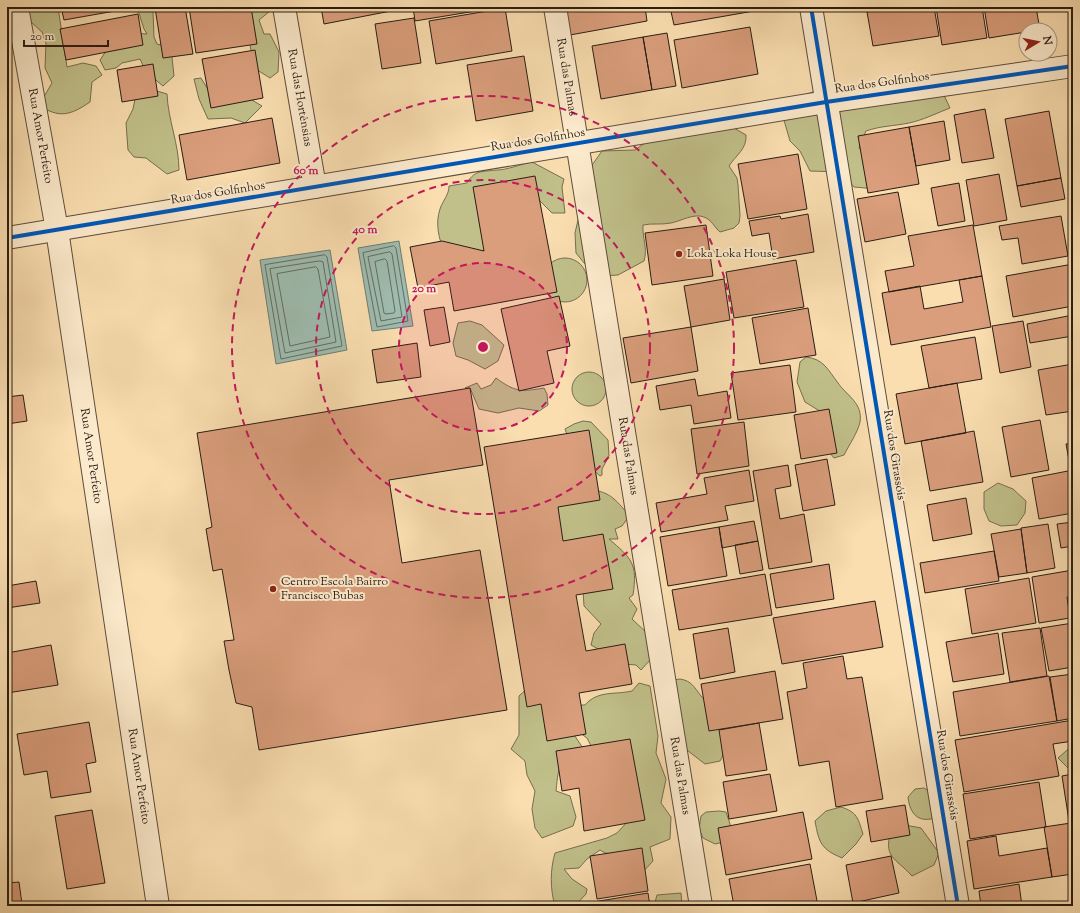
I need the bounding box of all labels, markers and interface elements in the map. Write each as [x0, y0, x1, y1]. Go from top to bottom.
scale bar [24, 22, 108, 48]
north arrow [1018, 22, 1058, 62]
text: 20 m [30, 28, 55, 46]
text: N [1038, 34, 1056, 46]
street label: Rua das Palmas [551, 37, 582, 118]
street label: Rua das Hortênsias [282, 47, 317, 148]
street label: Rua dos Golfinhos [834, 67, 931, 99]
street label: Rua Amor Perfeito [23, 87, 58, 185]
street label: Rua dos Golfinhos [490, 124, 587, 156]
text: 60 m [294, 162, 318, 180]
street label: Rua dos Golfinhos [170, 177, 267, 209]
text: 40 m [352, 221, 377, 239]
place label: Loka Loka House [687, 245, 777, 263]
marker: Loka Loka House [674, 249, 684, 259]
text: 20 m [412, 280, 436, 298]
centre of rings [476, 340, 490, 354]
street label: Rua Amor Perfeito [75, 407, 107, 505]
street label: Rua dos Girassóis [878, 409, 910, 502]
street label: Rua das Palmas [613, 416, 643, 497]
place label: Centro Escola Bairro Francisco Bubas [281, 573, 388, 605]
marker: Centro Escola Bairro Francisco Bubas [268, 584, 278, 594]
street label: Rua Amor Perfeito [123, 727, 155, 826]
street label: Rua dos Girassóis [931, 729, 963, 822]
street label: Rua das Palmas [665, 736, 695, 816]

